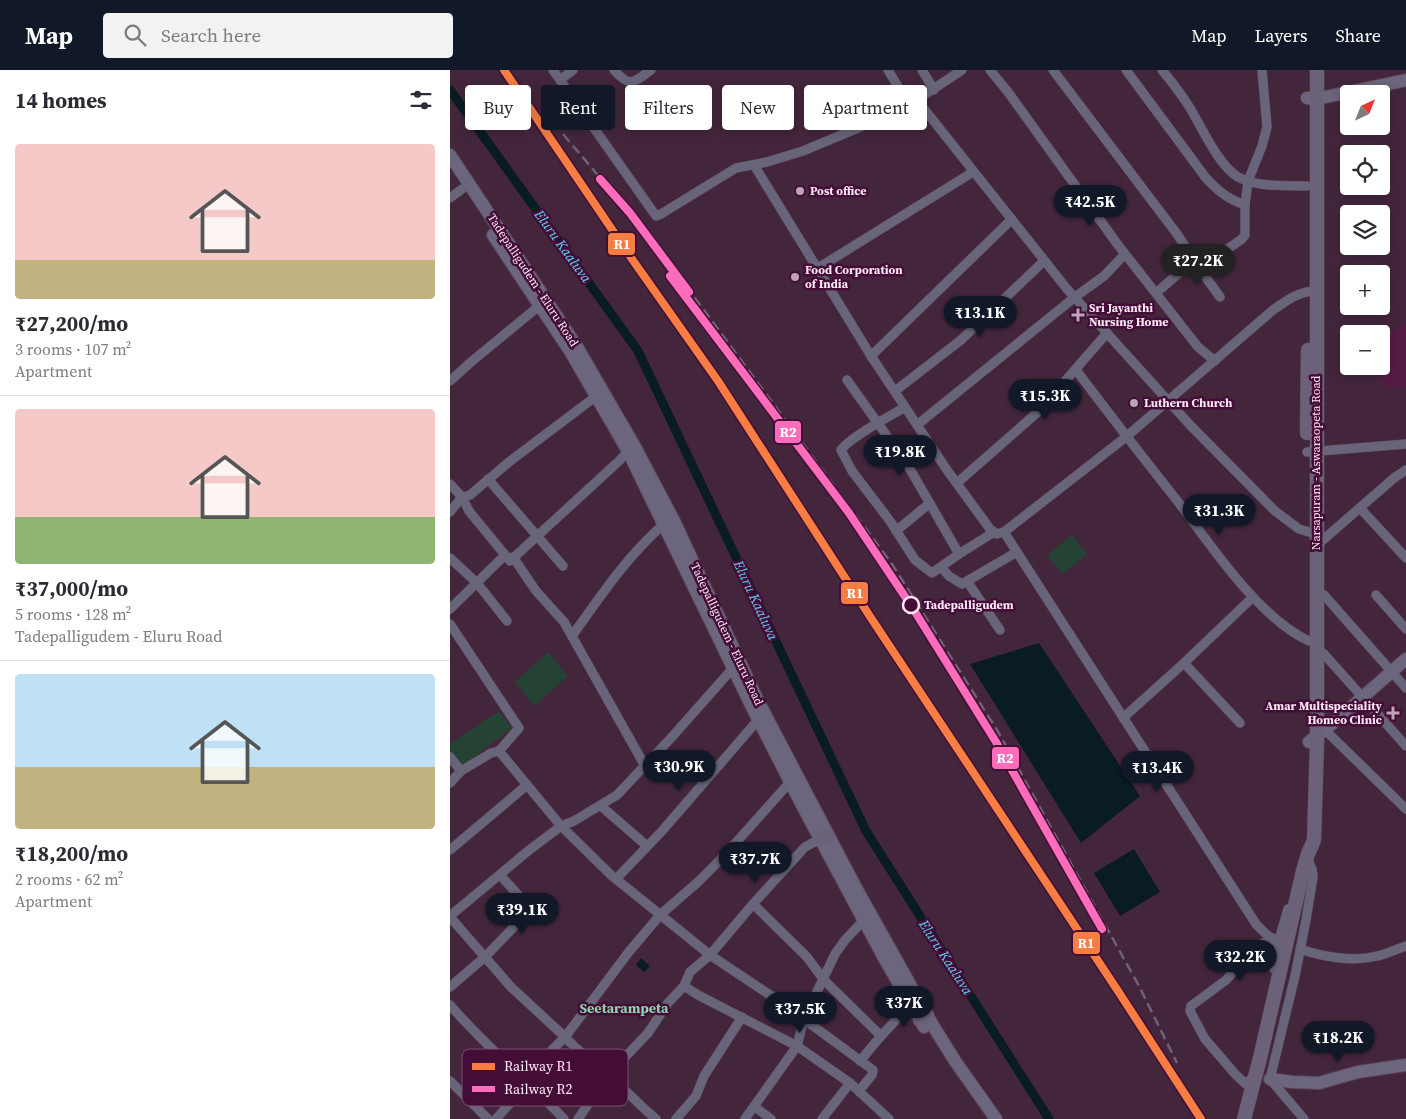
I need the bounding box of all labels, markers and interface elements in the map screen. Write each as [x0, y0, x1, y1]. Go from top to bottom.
search box [103, 13, 453, 58]
text: Map [25, 19, 73, 52]
icon: search [121, 21, 149, 49]
text: Search here [161, 22, 261, 48]
text: Map [1191, 23, 1226, 48]
text: Layers [1254, 23, 1307, 48]
text: Share [1335, 23, 1381, 48]
chip: Buy [465, 85, 531, 130]
chip: Rent [541, 85, 615, 130]
chip: Filters [625, 85, 712, 130]
chip: New [722, 85, 794, 130]
chip: Apartment [804, 85, 927, 130]
north arrow [1340, 85, 1390, 135]
map controls [1340, 85, 1390, 375]
text: 14 homes [15, 86, 107, 115]
icon: filters [407, 86, 435, 114]
button: locate [1340, 145, 1390, 195]
icon: home [180, 176, 270, 266]
place label: Post office [810, 183, 867, 199]
pin: ₹42.5K [1049, 184, 1131, 227]
marker: Post office [794, 185, 806, 197]
text: ₹42.5K [1065, 190, 1115, 212]
water label: Eluru Kaaluva [529, 205, 597, 287]
button: layers [1340, 205, 1390, 255]
street label: Tadepalligudem - Eluru Road [484, 210, 582, 350]
line badge: R1 [607, 232, 636, 256]
text: R1 [613, 234, 631, 254]
pin: ₹27.2K [1157, 244, 1239, 286]
text: ₹27.2K [1173, 249, 1223, 271]
place label: Food Corporation of India [805, 262, 903, 292]
button: + [1340, 265, 1390, 315]
marker: Food Corporation of India [789, 271, 801, 283]
pin: ₹13.1K [939, 296, 1021, 338]
place label: Sri Jayanthi Nursing Home [1089, 300, 1169, 330]
text: ₹13.1K [955, 301, 1005, 323]
marker: Sri Jayanthi Nursing Home [1071, 308, 1085, 322]
text: ₹27,200/mo [15, 309, 128, 338]
button: − [1340, 325, 1390, 375]
text: 3 rooms · 107 m² [15, 338, 131, 360]
text: Apartment [15, 360, 92, 382]
street label: Narsapuram - Aswaraopeta Road [1308, 376, 1324, 550]
pin: ₹15.3K [1004, 378, 1086, 421]
text: ₹15.3K [1020, 384, 1070, 406]
place label: Luthern Church [1144, 395, 1233, 411]
marker: Luthern Church [1128, 397, 1140, 409]
line badge: R2 [774, 420, 802, 444]
text: R2 [779, 422, 797, 442]
pin: ₹19.8K [859, 434, 941, 477]
text: ₹19.8K [875, 440, 925, 462]
icon: home [180, 442, 270, 532]
pin: ₹31.3K [1178, 494, 1260, 536]
text: ₹31.3K [1194, 499, 1244, 521]
water label: Eluru Kaaluva [728, 556, 784, 644]
street label: Tadepalligudem - Eluru Road [687, 560, 767, 708]
text: ₹37,000/mo [15, 574, 128, 603]
line badge: R1 [840, 581, 869, 605]
text: R1 [846, 583, 864, 603]
marker: Tadepalligudem [902, 596, 920, 614]
place label: Tadepalligudem [924, 597, 1014, 613]
text: 5 rooms · 128 m² [15, 603, 131, 625]
text: Tadepalligudem - Eluru Road [15, 625, 222, 647]
place label: Amar Multispeciality Homeo Clinic [1265, 698, 1383, 728]
marker: Amar Multispeciality Homeo Clinic [1386, 706, 1400, 720]
icon: home [180, 707, 270, 797]
line badge: R2 [991, 746, 1020, 770]
text: R2 [996, 748, 1014, 768]
pin: ₹30.9K [638, 750, 720, 792]
pin: ₹13.4K [1116, 750, 1198, 793]
text: ₹30.9K [654, 755, 704, 777]
text: ₹13.4K [1132, 756, 1182, 778]
text: ₹18,200/mo [15, 839, 128, 868]
pin: ₹37.7K [714, 842, 796, 884]
text: ₹37.7K [730, 847, 780, 869]
text: 2 rooms · 62 m² [15, 868, 123, 890]
text: Apartment [15, 890, 92, 912]
pin: ₹39.1K [481, 892, 563, 935]
text: ₹39.1K [497, 898, 547, 920]
water label: Eluru Kaaluva [914, 915, 978, 999]
line badge: R1 [1072, 931, 1101, 955]
text: R1 [1077, 933, 1095, 953]
pin: ₹32.2K [1199, 940, 1281, 982]
text: ₹32.2K [1215, 945, 1265, 967]
pin: ₹37K [874, 986, 934, 1028]
text: ₹37K [885, 991, 923, 1013]
pin: ₹37.5K [759, 992, 841, 1034]
text: ₹37.5K [775, 997, 825, 1019]
district label: Seetarampeta [579, 998, 669, 1018]
pin: ₹18.2K [1297, 1020, 1379, 1063]
text: ₹18.2K [1313, 1026, 1363, 1048]
legend [462, 1049, 628, 1106]
text: Railway R1 [504, 1056, 572, 1076]
text: Railway R2 [504, 1079, 572, 1099]

